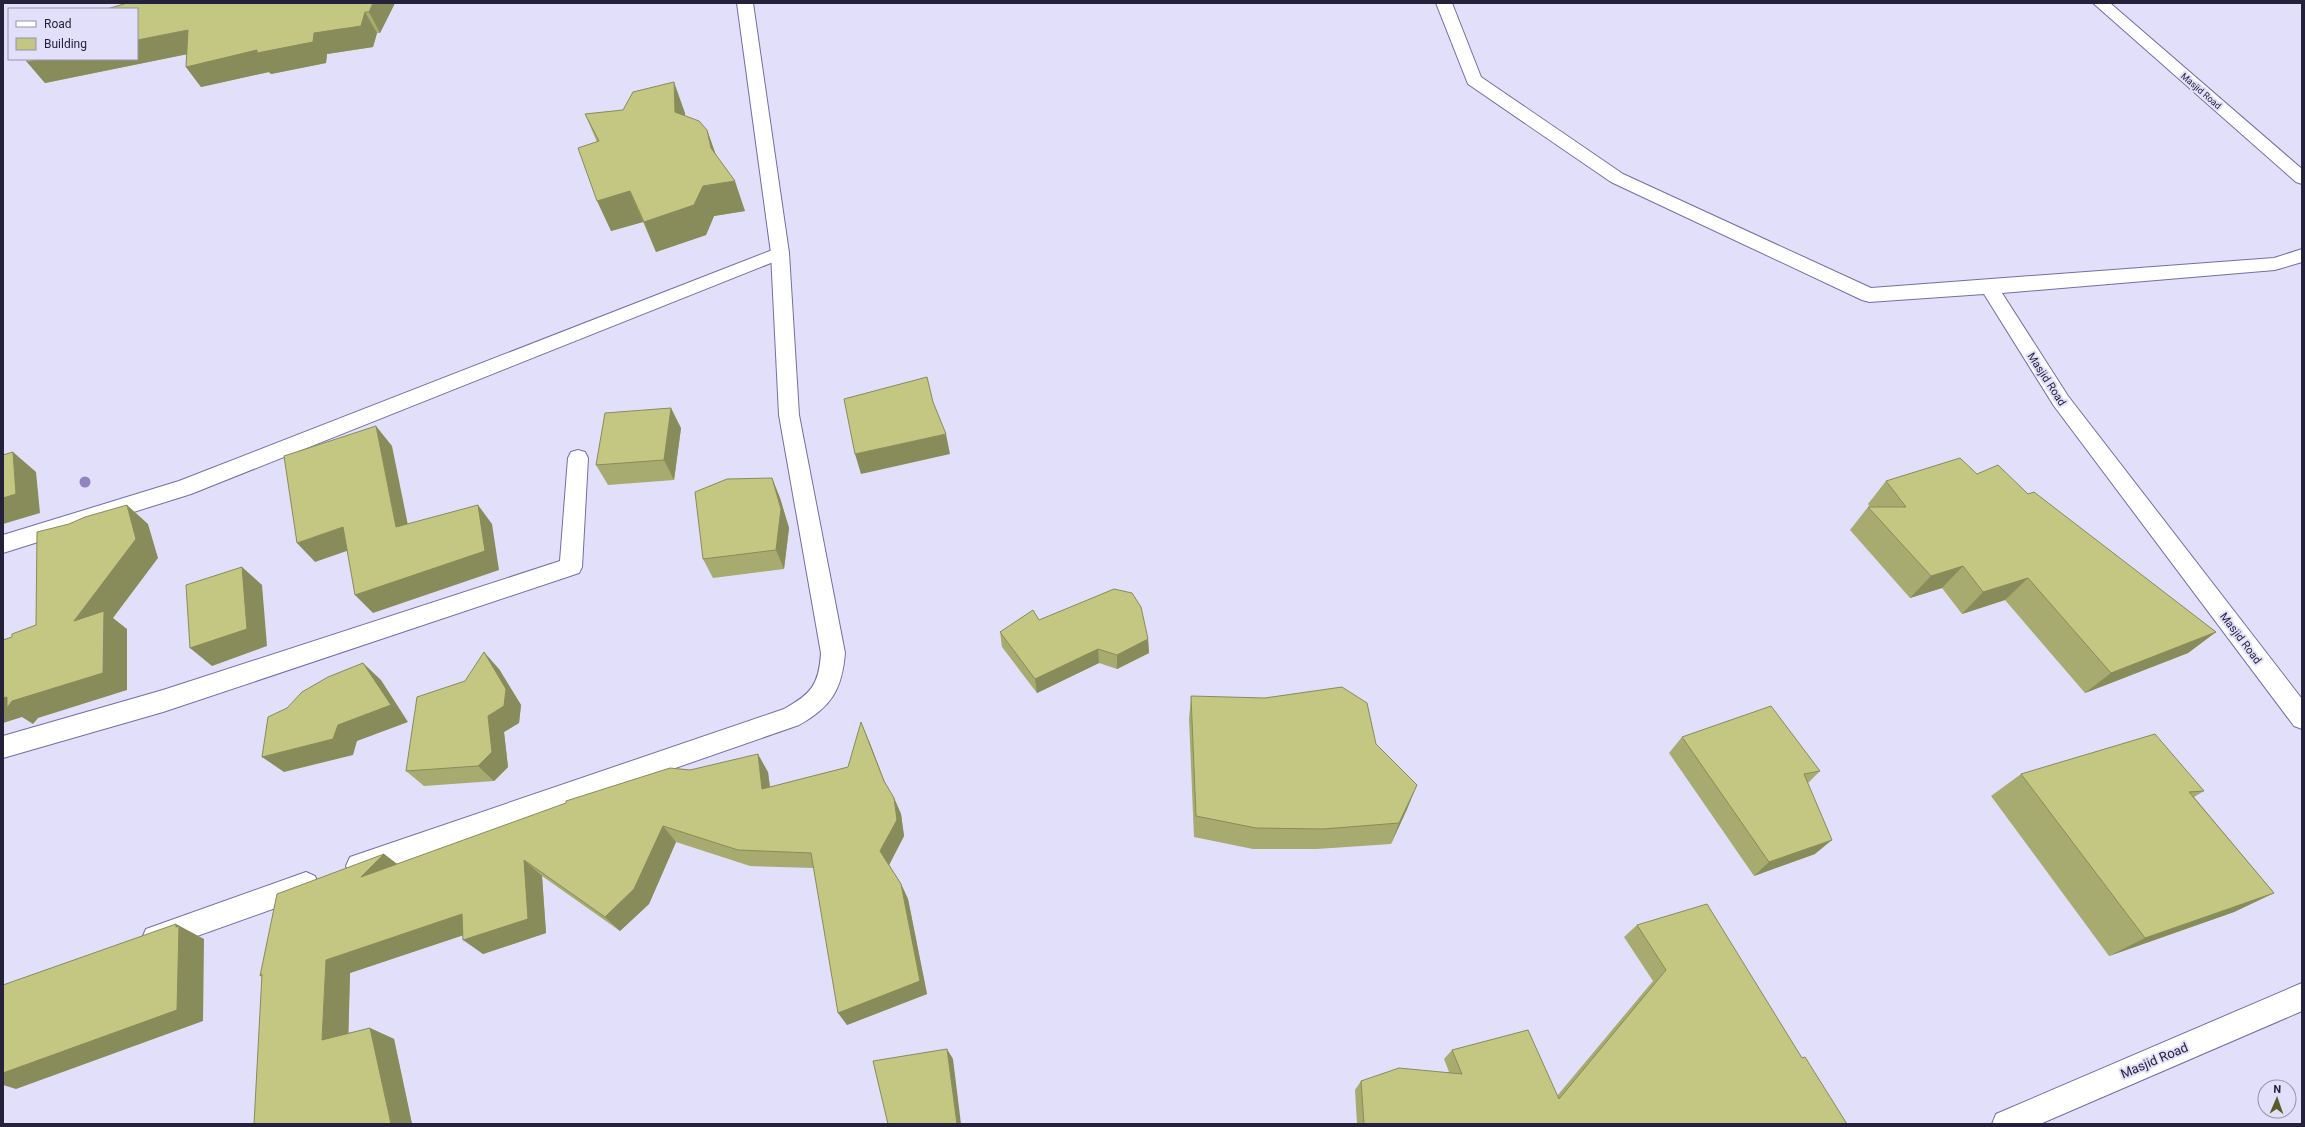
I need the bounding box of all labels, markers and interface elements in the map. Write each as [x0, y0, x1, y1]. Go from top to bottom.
legend [8, 8, 138, 60]
text: Road [44, 17, 72, 31]
text: Building [44, 37, 87, 51]
street label: Masjid Road [2179, 71, 2223, 111]
street label: Masjid Road [2025, 350, 2069, 408]
street label: Masjid Road [2217, 610, 2264, 666]
street label: Masjid Road [2118, 1040, 2190, 1081]
north arrow [2257, 1079, 2297, 1119]
text: N [2273, 1083, 2282, 1096]

